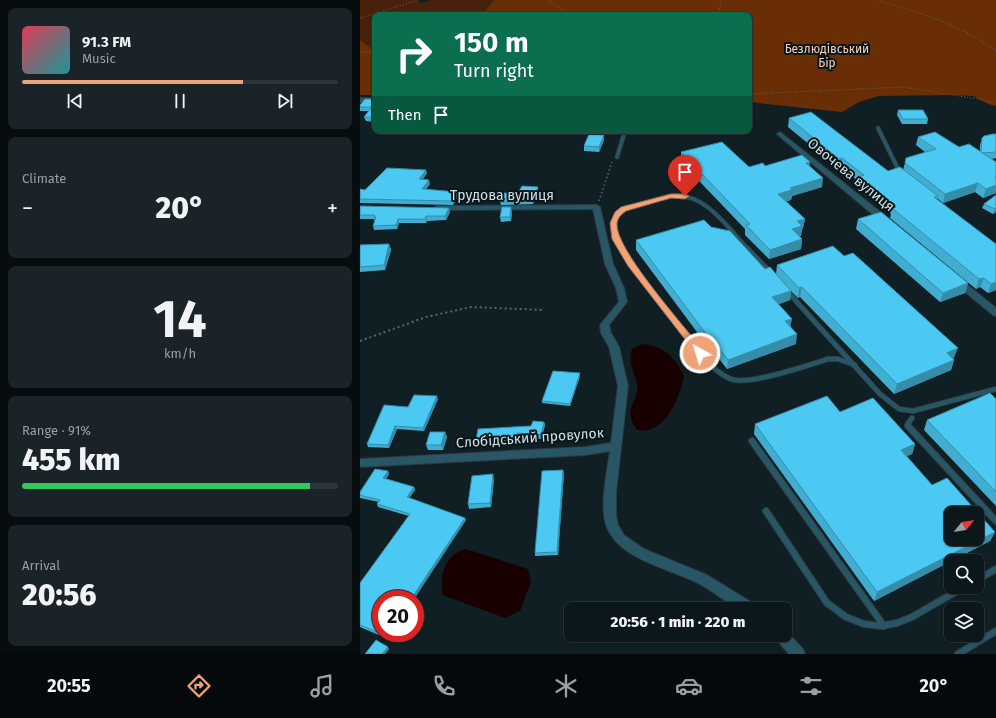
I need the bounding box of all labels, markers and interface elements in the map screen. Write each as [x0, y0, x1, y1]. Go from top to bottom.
text: 150 m [454, 26, 529, 59]
icon: right [388, 28, 440, 80]
text: 91.3 FM [82, 33, 131, 51]
park label: Безлюдівський Бір [785, 42, 869, 70]
text: Music [82, 51, 116, 66]
text: Turn right [454, 60, 534, 82]
icon: previous [64, 90, 86, 112]
icon: pause [169, 90, 191, 112]
icon: next [274, 90, 296, 112]
icon: arrive [430, 104, 452, 126]
text: Then [388, 106, 422, 124]
street label: Овочева вулиця [804, 135, 898, 215]
pin [668, 155, 702, 196]
icon: arrive [674, 161, 696, 183]
text: Climate [22, 171, 66, 186]
street label: Трудова вулиця [450, 187, 554, 204]
text: 20° [155, 190, 205, 226]
text: − [22, 195, 33, 222]
text: + [327, 195, 338, 222]
text: 14 [153, 288, 207, 351]
position arrow [679, 332, 721, 374]
text: km/h [164, 346, 196, 361]
text: Range · 91% [22, 423, 91, 438]
street label: Слобідський провулок [455, 424, 605, 452]
text: 455 km [22, 442, 121, 478]
north arrow [944, 506, 984, 546]
map controls [944, 506, 984, 642]
button: search [944, 554, 984, 594]
text: Arrival [22, 558, 60, 573]
text: 20:56 [22, 577, 97, 613]
speed limit sign: 20 [372, 590, 424, 642]
button: layers [944, 602, 984, 642]
text: 20:56 · 1 min · 220 m [611, 613, 745, 631]
icon: directions [185, 672, 213, 700]
icon: music [308, 672, 336, 700]
icon: phone [430, 672, 458, 700]
icon: climate [552, 672, 580, 700]
icon: car [675, 672, 703, 700]
icon: filters [797, 672, 825, 700]
text: 20:55 [47, 675, 91, 697]
text: 20° [920, 675, 949, 697]

